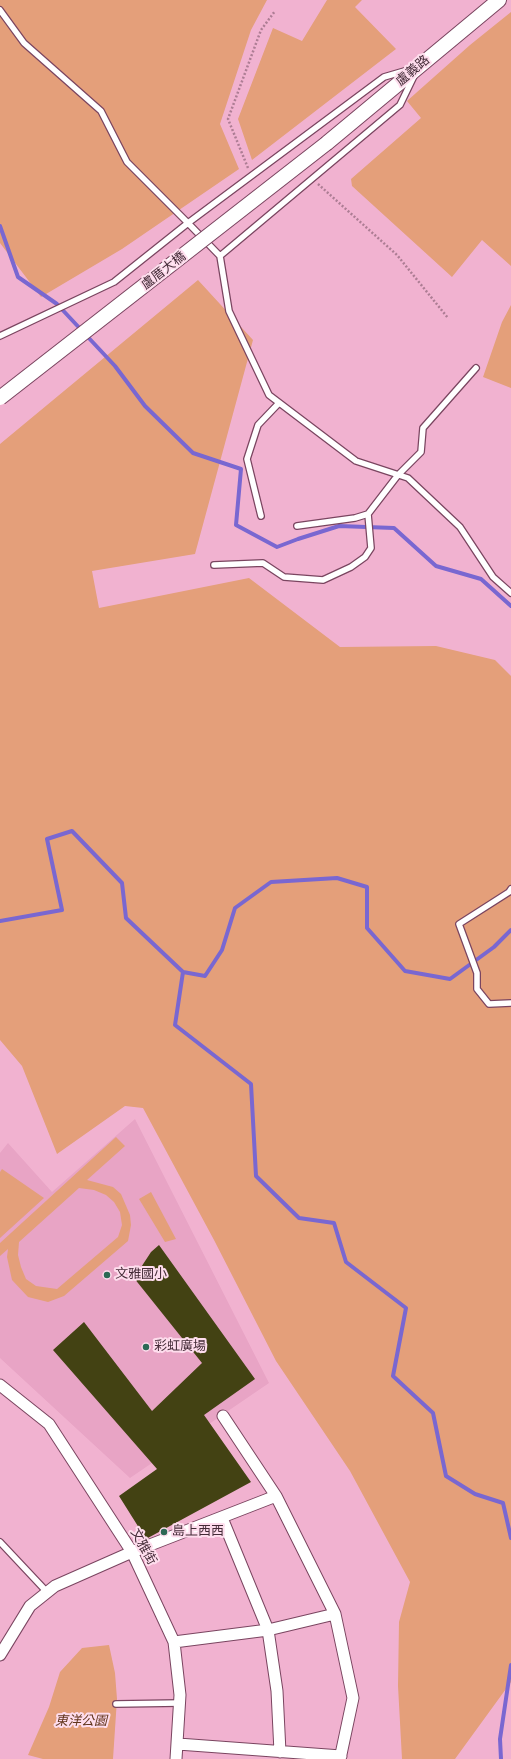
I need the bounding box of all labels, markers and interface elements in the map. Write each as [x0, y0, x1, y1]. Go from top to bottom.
street label: 盧義路 [393, 52, 433, 90]
street label: 盧厝大橋 [139, 249, 189, 293]
place label: 文雅國小 [115, 1267, 167, 1283]
marker: 文雅國小 [102, 1270, 112, 1280]
place label: 彩虹廣場 [154, 1339, 206, 1355]
marker: 彩虹廣場 [141, 1342, 151, 1352]
place label: 島上西西 [172, 1524, 224, 1540]
street label: 文雅街 [127, 1526, 159, 1568]
marker: 島上西西 [159, 1527, 169, 1537]
park label: 東洋公園 [55, 1714, 107, 1730]

